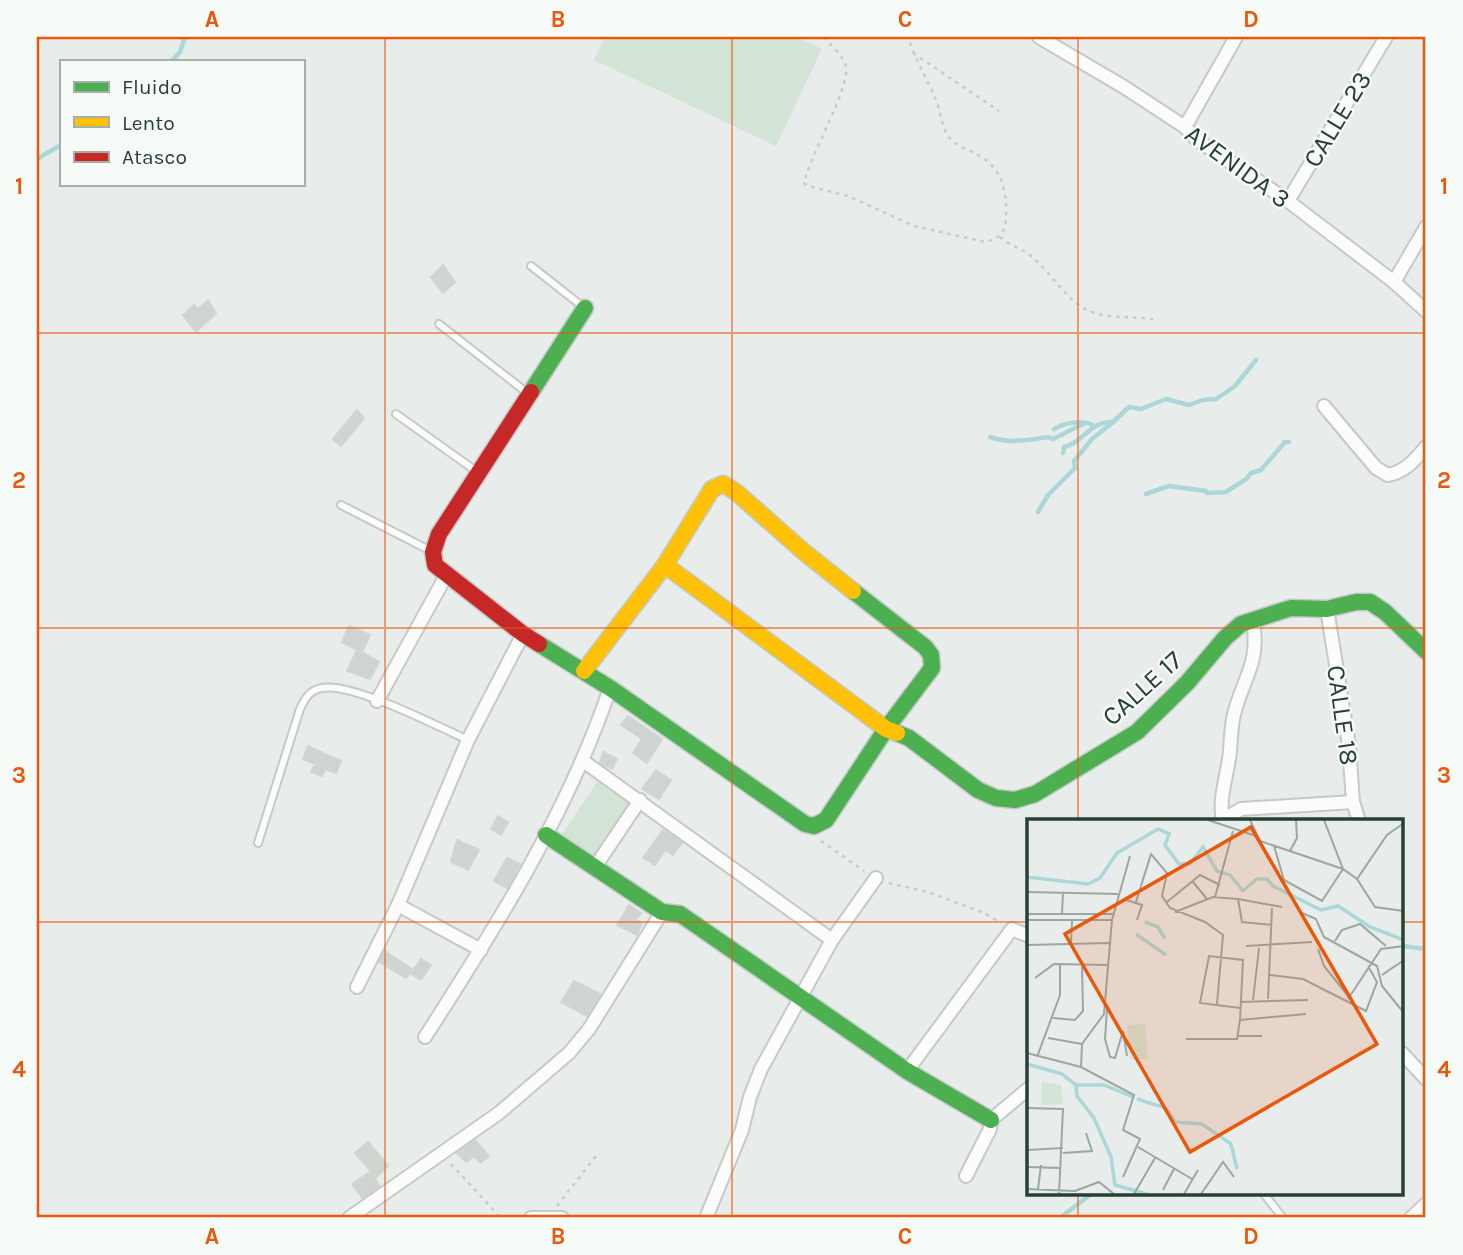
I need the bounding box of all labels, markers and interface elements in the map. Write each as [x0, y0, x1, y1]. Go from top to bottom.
text: A [205, 6, 219, 33]
text: B [551, 6, 565, 33]
text: C [898, 6, 912, 33]
text: D [1243, 6, 1259, 33]
legend [60, 60, 304, 186]
street label: CALLE 23 [1297, 66, 1378, 173]
text: Fluido [122, 75, 182, 99]
text: Lento [122, 111, 175, 135]
street label: AVENIDA 3 [1179, 118, 1296, 215]
text: Atasco [122, 145, 187, 169]
text: 1 [15, 173, 23, 200]
text: 1 [1440, 173, 1448, 200]
text: 2 [12, 467, 26, 494]
text: 2 [1437, 467, 1451, 494]
street label: CALLE 17 [1096, 644, 1189, 732]
street label: CALLE 18 [1320, 663, 1365, 767]
text: 3 [12, 762, 26, 789]
text: 3 [1437, 762, 1451, 789]
inset map [1027, 819, 1404, 1196]
text: 4 [12, 1056, 26, 1083]
text: 4 [1437, 1056, 1451, 1083]
text: A [205, 1223, 219, 1250]
text: B [551, 1223, 565, 1250]
text: C [898, 1223, 912, 1250]
text: D [1243, 1223, 1259, 1250]

